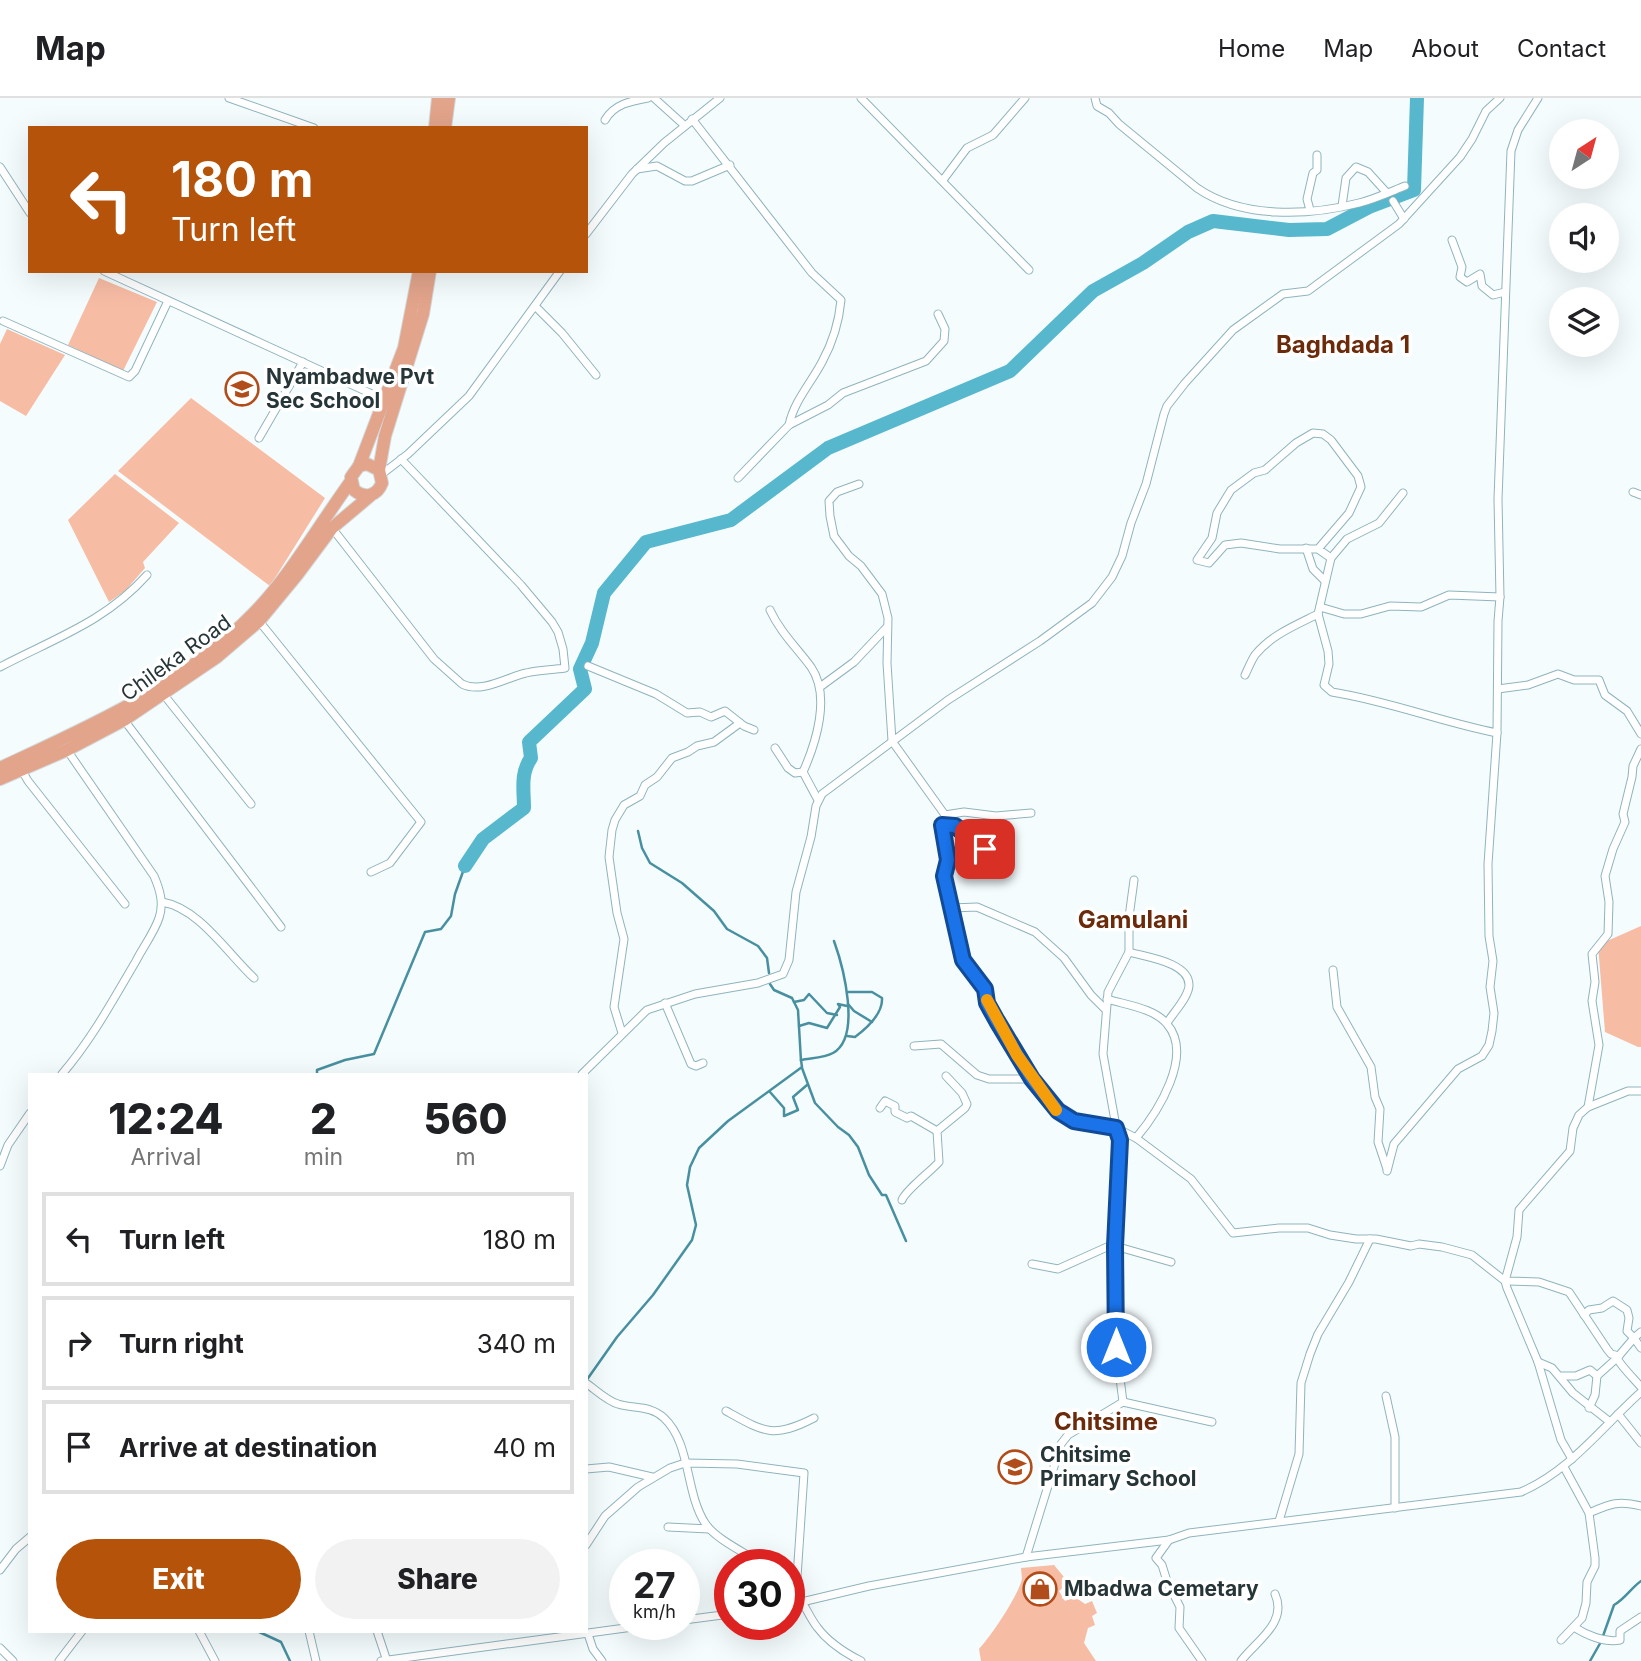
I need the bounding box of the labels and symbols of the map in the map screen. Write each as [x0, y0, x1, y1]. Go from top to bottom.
north arrow [1549, 119, 1619, 189]
district label: Baghdada 1 [1276, 330, 1410, 359]
place label: Nyambadwe Pvt Sec School [266, 364, 434, 413]
school or university icon: Nyambadwe Pvt Sec School [223, 370, 261, 408]
street label: Chileka Road [116, 609, 236, 706]
pin [955, 819, 1015, 879]
district label: Gamulani [1078, 905, 1188, 934]
position arrow [1079, 1310, 1153, 1384]
district label: Chitsime [1054, 1407, 1158, 1436]
place label: Chitsime Primary School [1040, 1442, 1197, 1491]
school or university icon: Chitsime Primary School [996, 1448, 1034, 1486]
speed limit sign: 30 [714, 1549, 805, 1640]
shop icon: Mbadwa Cemetary [1021, 1570, 1059, 1608]
place label: Mbadwa Cemetary [1064, 1576, 1259, 1601]

